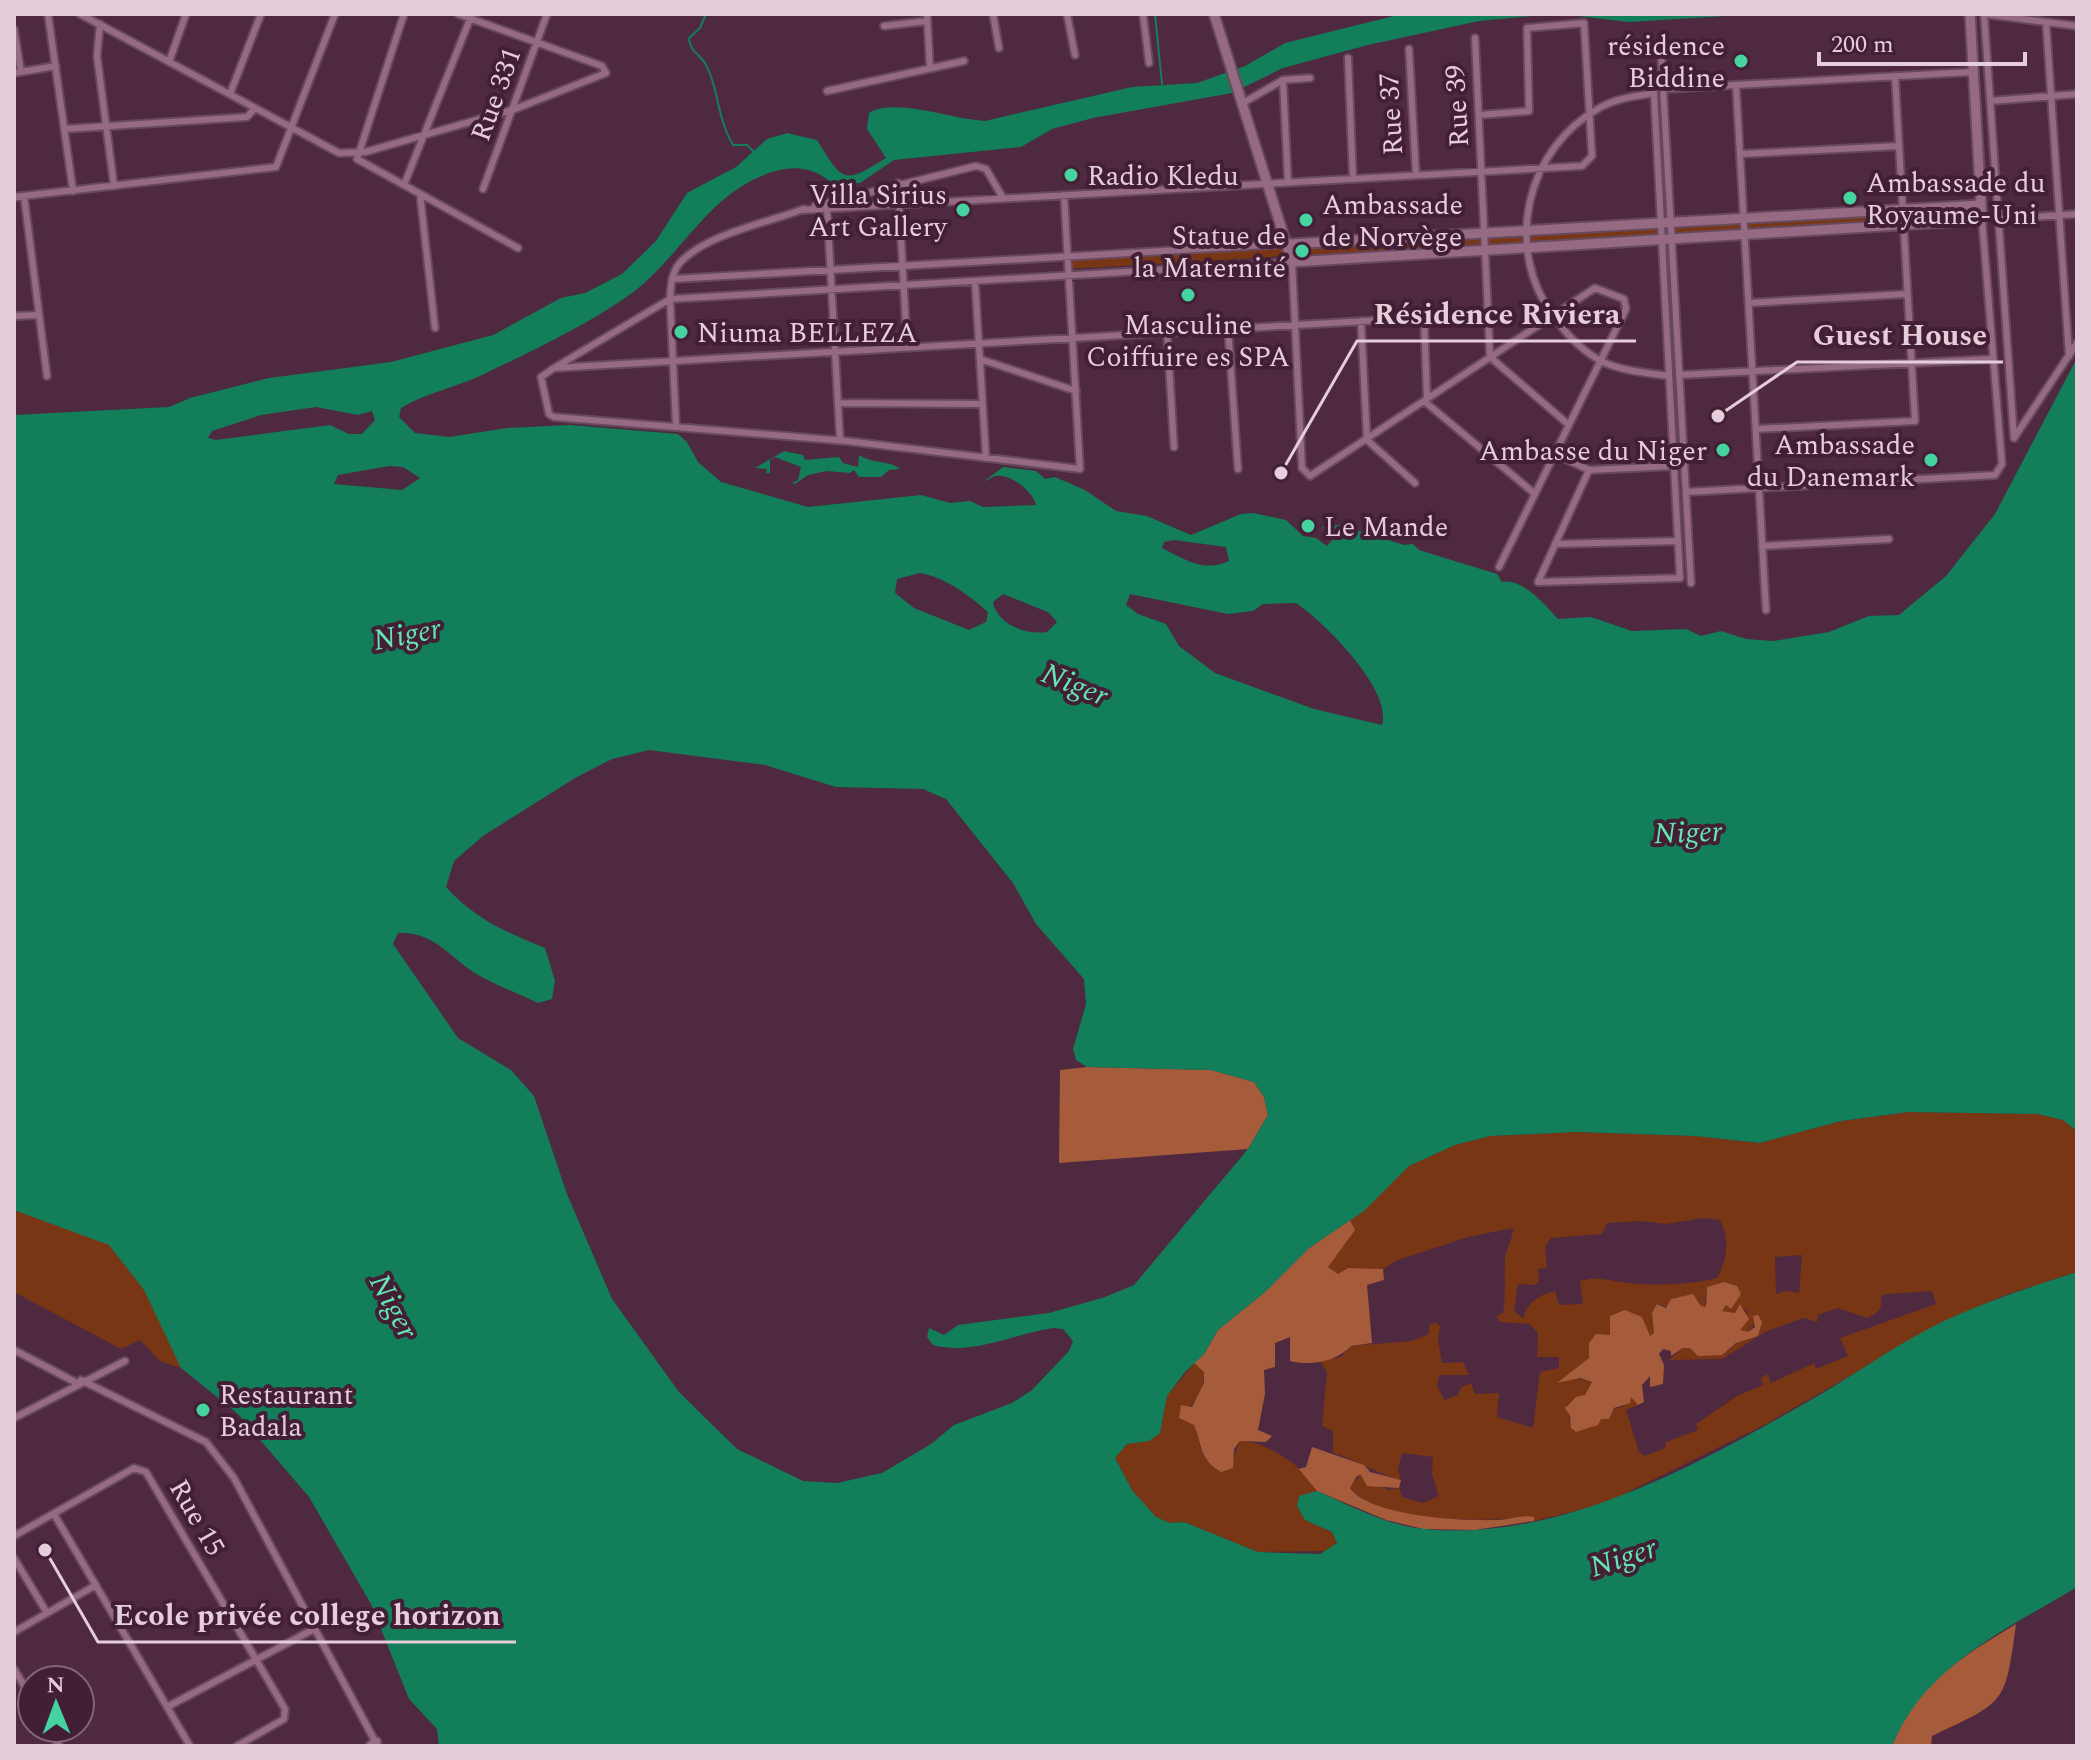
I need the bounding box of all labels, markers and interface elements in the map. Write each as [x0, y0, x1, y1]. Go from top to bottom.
scale bar [1819, 16, 2025, 66]
place label: résidence Biddine [1607, 25, 1725, 100]
text: 200 m [1831, 27, 1894, 63]
street label: Rue 331 [460, 42, 533, 147]
marker: résidence Biddine [1732, 52, 1750, 70]
street label: Rue 39 [1434, 63, 1481, 148]
street label: Rue 37 [1368, 71, 1415, 156]
place label: Radio Kledu [1087, 155, 1239, 198]
place label: Ambassade du Royaume-Uni [1866, 162, 2045, 237]
marker: Radio Kledu [1062, 166, 1080, 184]
place label: Villa Sirius Art Gallery [808, 174, 949, 249]
place label: Ambassade de Norvège [1322, 184, 1463, 259]
marker: Ambassade du Royaume-Uni [1841, 189, 1859, 207]
marker: Villa Sirius Art Gallery [954, 201, 972, 219]
marker: Ambassade de Norvège [1297, 211, 1315, 229]
place label: Statue de la Maternité [1134, 215, 1286, 290]
marker: Statue de la Maternité [1293, 242, 1311, 260]
marker: Masculine Coiffuire es SPA [1179, 286, 1197, 304]
callout: Résidence Riviera [1357, 287, 1636, 341]
text: Résidence Riviera [1374, 292, 1621, 338]
place label: Masculine Coiffuire es SPA [1086, 304, 1290, 379]
callout: Guest House [1797, 308, 2003, 362]
place label: Niuma BELLEZA [697, 312, 917, 355]
text: Guest House [1813, 313, 1987, 359]
marker: Niuma BELLEZA [672, 323, 690, 341]
place label: Ambassade du Danemark [1747, 424, 1915, 499]
place label: Ambasse du Niger [1479, 430, 1707, 473]
marker: Ambasse du Niger [1714, 441, 1732, 459]
marker: Ambassade du Danemark [1922, 451, 1940, 469]
place label: Le Mande [1324, 506, 1448, 549]
marker: Le Mande [1299, 517, 1317, 535]
water label: Niger [369, 606, 446, 664]
water label: Niger [1034, 651, 1116, 719]
water label: Niger [1653, 809, 1724, 857]
water label: Niger [357, 1265, 430, 1348]
place label: Restaurant Badala [219, 1374, 354, 1449]
marker: Restaurant Badala [194, 1401, 212, 1419]
street label: Rue 15 [157, 1471, 236, 1564]
water label: Niger [1584, 1525, 1664, 1590]
callout: Ecole privée college horizon [98, 1588, 516, 1642]
text: Ecole privée college horizon [114, 1593, 500, 1639]
north arrow [16, 1664, 96, 1744]
text: N [46, 1669, 65, 1702]

